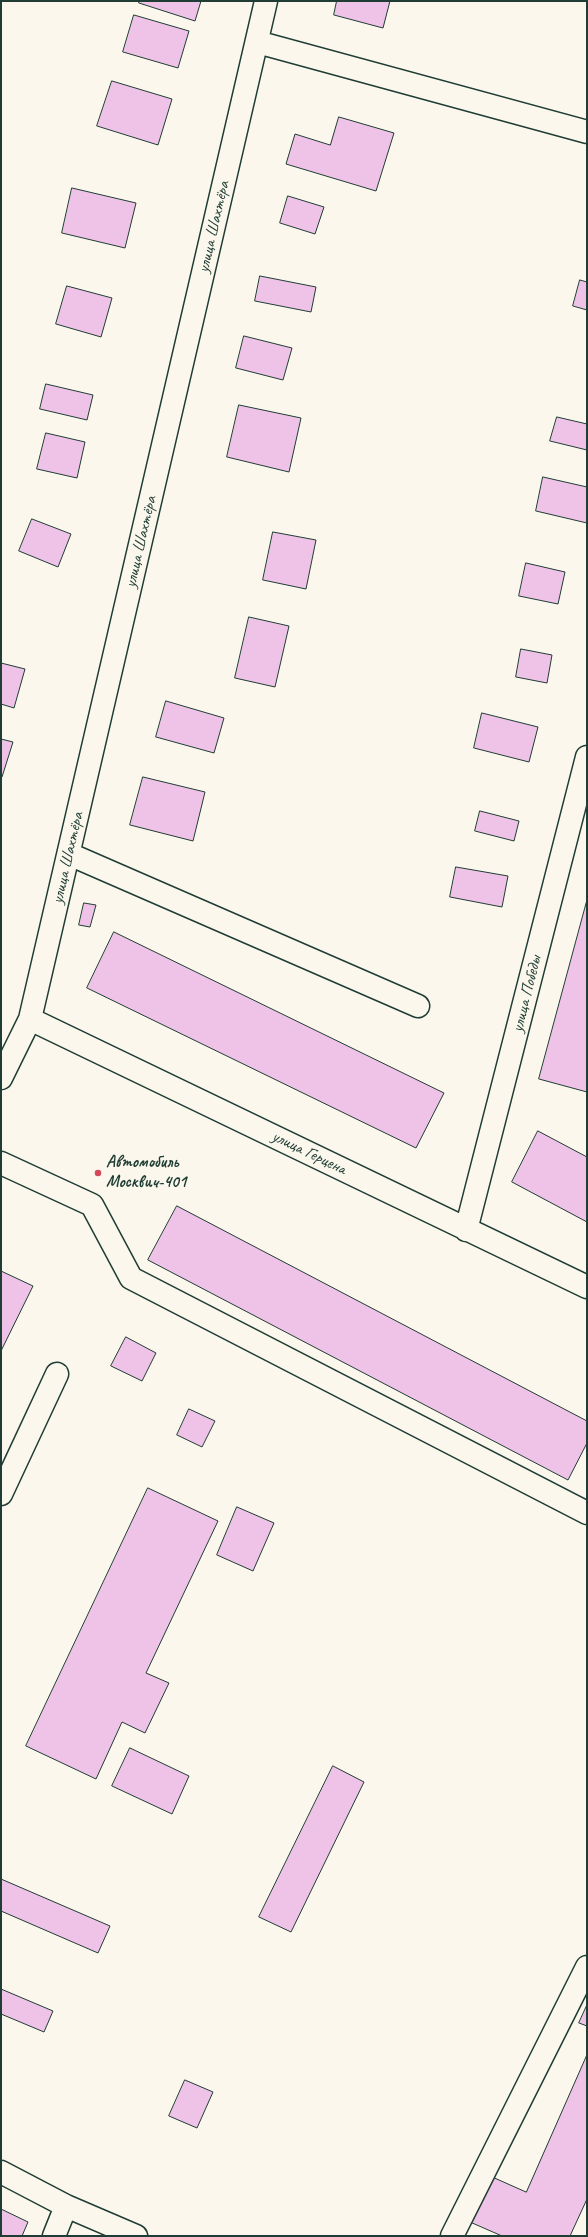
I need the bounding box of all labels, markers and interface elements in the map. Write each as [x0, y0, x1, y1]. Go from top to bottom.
street label: улица Шахтёра [194, 179, 234, 275]
street label: улица Шахтёра [121, 494, 161, 590]
street label: улица Шахтёра [48, 810, 88, 906]
street label: улица Победы [508, 954, 546, 1034]
street label: улица Герцена [268, 1126, 350, 1180]
place label: Автомобиль Москвич-401 [106, 1153, 186, 1193]
marker: Автомобиль Москвич-401 [93, 1168, 103, 1178]

